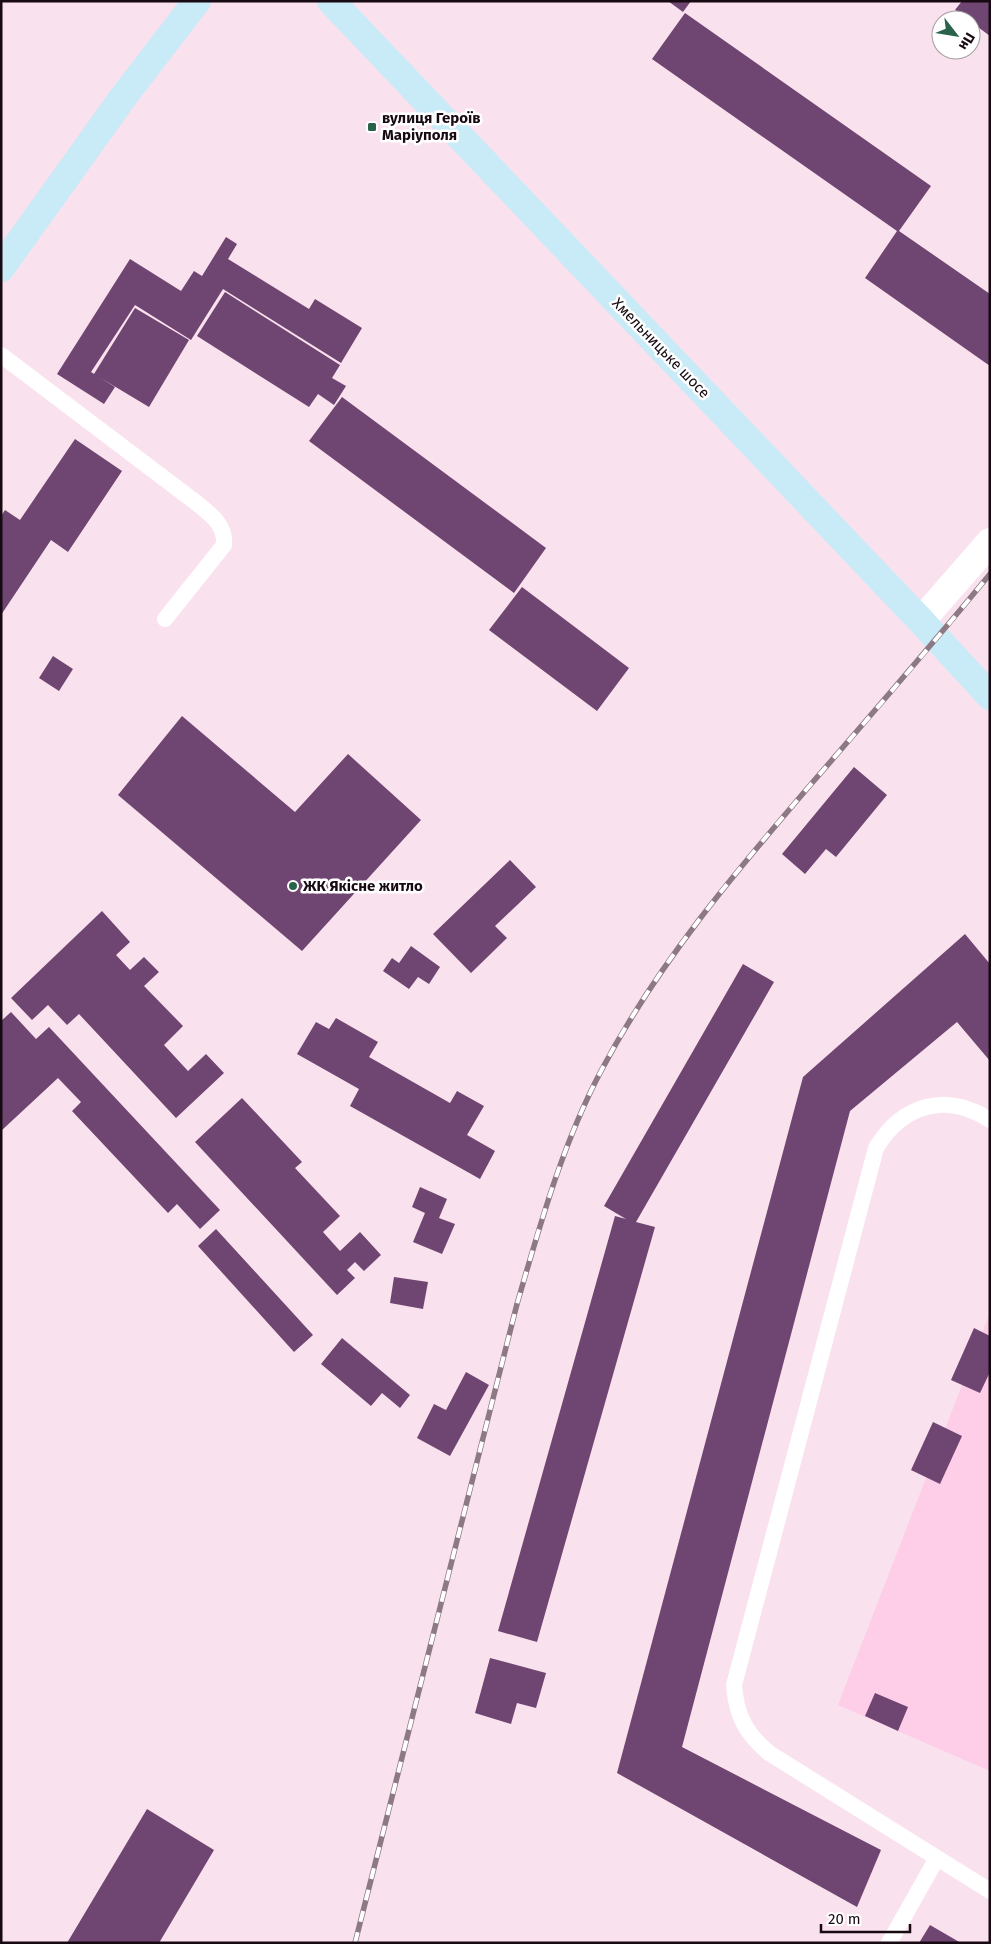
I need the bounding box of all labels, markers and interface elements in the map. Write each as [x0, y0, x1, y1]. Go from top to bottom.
north arrow [931, 10, 981, 60]
text: Пн [955, 30, 979, 53]
place label: вулиця Героїв Маріуполя [382, 109, 481, 144]
marker: вулиця Героїв Маріуполя [366, 121, 378, 133]
street label: Хмельницьке шосе [608, 294, 714, 402]
place label: ЖК Якісне житло [302, 877, 423, 895]
marker: ЖК Якісне житло [287, 880, 299, 892]
scale bar [821, 1902, 910, 1934]
text: 20 m [828, 1910, 861, 1928]

